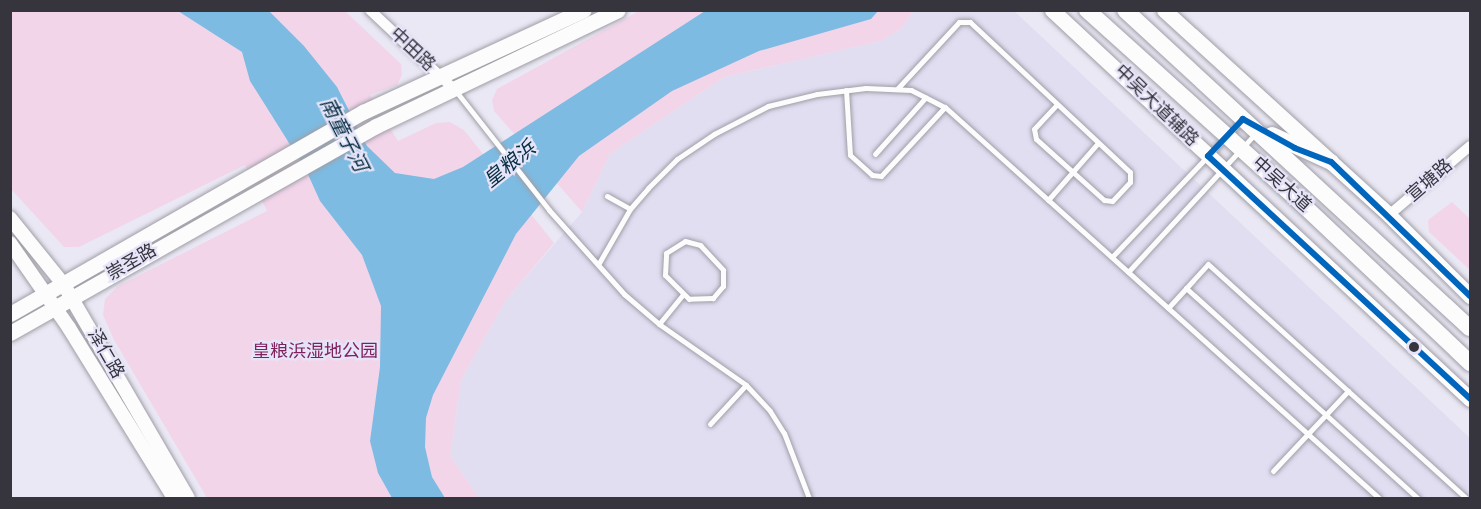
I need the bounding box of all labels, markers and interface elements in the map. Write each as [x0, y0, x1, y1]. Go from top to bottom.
street label: 中田路 [385, 24, 439, 76]
street label: 中吴大道辅路 [1110, 61, 1202, 151]
water label: 南童子河 [314, 94, 372, 176]
water label: 皇粮浜 [479, 137, 541, 193]
street label: 中吴大道 [1247, 153, 1315, 217]
street label: 宣塘路 [1403, 155, 1457, 207]
street label: 崇圣路 [103, 240, 161, 286]
street label: 泽仁路 [82, 325, 128, 383]
park label: 皇粮浜湿地公园 [252, 341, 378, 363]
unlabelled marker [1408, 341, 1420, 353]

